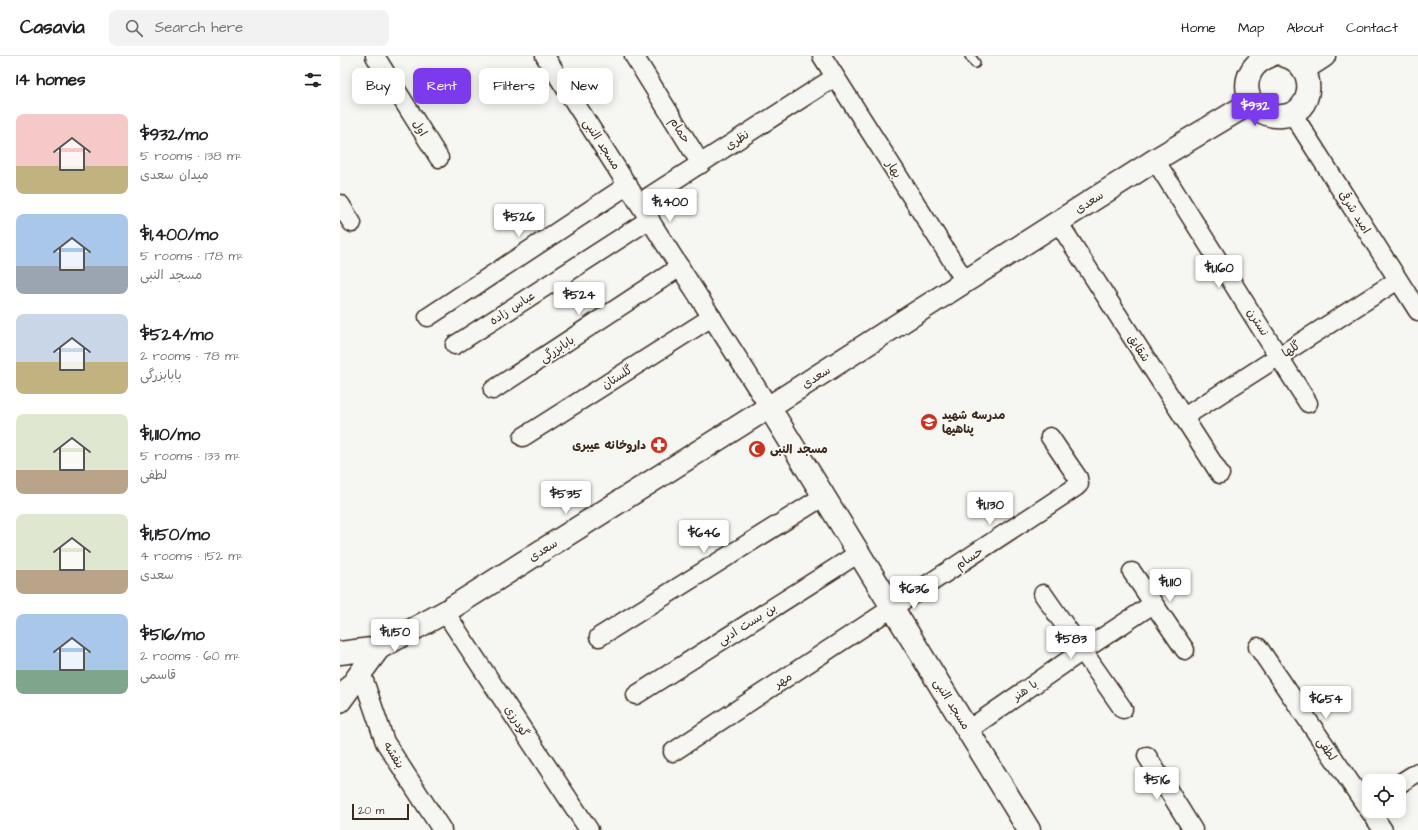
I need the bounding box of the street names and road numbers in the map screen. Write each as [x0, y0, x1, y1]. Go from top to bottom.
street label: حمام [665, 114, 694, 146]
street label: مسجد النبی [579, 116, 624, 173]
street label: اول [408, 117, 431, 140]
street label: نظری [722, 126, 753, 154]
street label: بهار [881, 156, 906, 182]
street label: سعدی [1072, 187, 1107, 218]
street label: امید شرقی [1335, 187, 1375, 237]
street label: عباس زاده [486, 287, 538, 329]
street label: نسترن [1242, 305, 1273, 339]
street label: شقایق [1123, 331, 1154, 365]
street label: بابابزرگی [537, 332, 578, 367]
street label: گلها [1279, 337, 1304, 362]
street label: گلستان [599, 361, 636, 394]
street label: سعدی [799, 362, 834, 393]
street label: سعدی [526, 535, 561, 566]
street label: حسام [952, 543, 987, 574]
street label: بن بست ادبی [715, 600, 780, 649]
street label: مهر [770, 668, 796, 693]
street label: مسجد النبی [929, 675, 974, 733]
street label: با هنر [1008, 676, 1041, 706]
street label: گودرزی [500, 702, 533, 740]
street label: لطفی [1313, 734, 1341, 764]
street label: بنفشه [379, 739, 408, 772]

